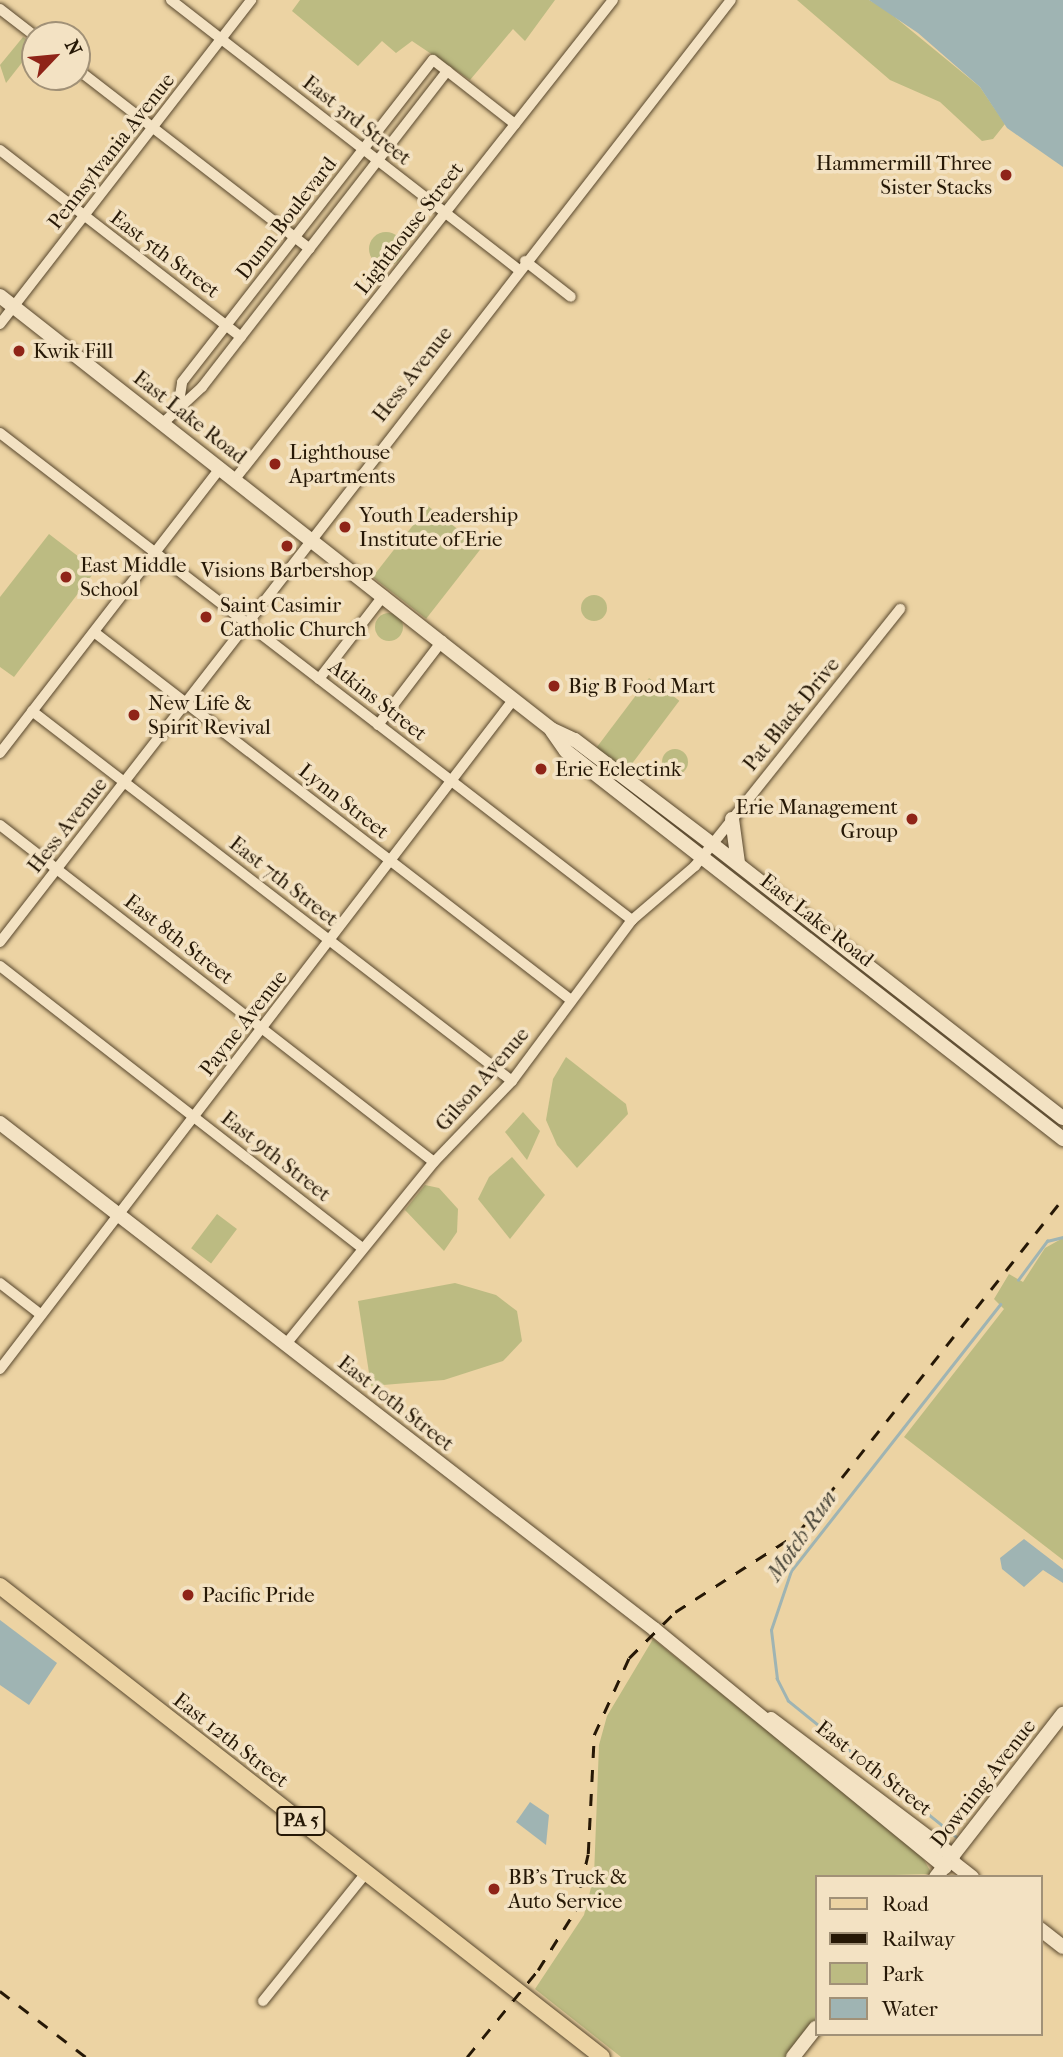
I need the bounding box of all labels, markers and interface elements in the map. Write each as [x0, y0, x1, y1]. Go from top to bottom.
north arrow [21, 21, 91, 91]
text: N [60, 36, 86, 59]
street label: Pennsylvania Avenue [42, 68, 180, 234]
street label: East 3rd Street [298, 70, 416, 170]
place label: Hammermill Three Sister Stacks [816, 150, 992, 200]
street label: Dunn Boulevard [230, 152, 342, 284]
street label: Lighthouse Street [349, 157, 469, 299]
marker: Hammermill Three Sister Stacks [998, 167, 1014, 183]
street label: East 5th Street [105, 205, 225, 303]
street label: Hess Avenue [367, 321, 457, 427]
place label: Kwik Fill [33, 338, 113, 364]
marker: Kwik Fill [11, 343, 27, 359]
street label: East Lake Road [128, 365, 252, 469]
place label: Lighthouse Apartments [289, 439, 395, 489]
marker: Lighthouse Apartments [267, 456, 283, 472]
place label: Youth Leadership Institute of Erie [359, 502, 518, 552]
marker: Youth Leadership Institute of Erie [337, 519, 353, 535]
marker: Visions Barbershop [279, 538, 295, 554]
place label: East Middle School [80, 552, 186, 602]
place label: Visions Barbershop [201, 557, 373, 583]
marker: East Middle School [58, 569, 74, 585]
place label: Saint Casimir Catholic Church [220, 592, 367, 642]
marker: Saint Casimir Catholic Church [198, 609, 214, 625]
street label: Pat Black Drive [737, 652, 845, 776]
street label: Atkins Street [324, 654, 432, 746]
place label: Big B Food Mart [568, 673, 716, 699]
marker: Big B Food Mart [546, 678, 562, 694]
place label: New Life & Spirit Revival [148, 690, 271, 740]
marker: New Life & Spirit Revival [126, 707, 142, 723]
place label: Erie Eclectink [555, 756, 682, 782]
street label: Lynn Street [294, 758, 394, 844]
marker: Erie Eclectink [533, 761, 549, 777]
street label: Hess Avenue [22, 772, 112, 878]
place label: Erie Management Group [736, 794, 898, 844]
marker: Erie Management Group [904, 811, 920, 827]
street label: East 7th Street [224, 831, 344, 931]
street label: East Lake Road [755, 868, 879, 972]
street label: East 8th Street [119, 888, 239, 990]
street label: Payne Avenue [194, 965, 292, 1081]
street label: Gilson Avenue [430, 1022, 534, 1136]
street label: East 9th Street [216, 1105, 336, 1207]
street label: East 10th Street [333, 1350, 459, 1456]
water label: Motch Run [761, 1485, 843, 1587]
place label: Pacific Pride [202, 1582, 315, 1608]
marker: Pacific Pride [180, 1587, 196, 1603]
street label: East 12th Street [168, 1687, 294, 1793]
street label: Downing Avenue [925, 1714, 1041, 1852]
street label: East 10th Street [811, 1715, 937, 1821]
road number: PA 5 [275, 1806, 327, 1837]
place label: BB's Truck & Auto Service [508, 1864, 627, 1914]
legend [814, 1875, 1042, 2036]
marker: BB's Truck & Auto Service [486, 1881, 502, 1897]
text: Road [882, 1892, 929, 1916]
text: Railway [882, 1927, 955, 1951]
text: Park [882, 1962, 924, 1986]
text: Water [882, 1997, 938, 2021]

